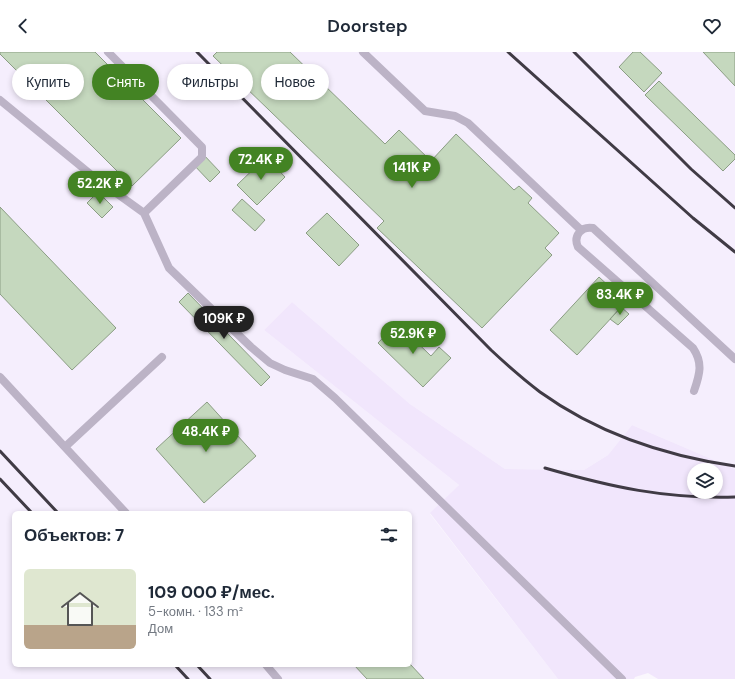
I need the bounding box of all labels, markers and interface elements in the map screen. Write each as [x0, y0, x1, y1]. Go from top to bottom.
text: Doorstep [327, 14, 408, 38]
icon: back [12, 15, 34, 37]
icon: heart [701, 15, 723, 37]
chip: Купить [12, 64, 84, 100]
chip: Снять [92, 64, 159, 100]
chip: Фильтры [167, 64, 253, 100]
chip: Новое [261, 64, 329, 100]
pin: 72.4K ₽ [224, 147, 298, 181]
text: 72.4K ₽ [238, 151, 284, 168]
pin: 141K ₽ [379, 155, 445, 189]
text: 141K ₽ [393, 159, 431, 176]
pin: 52.2K ₽ [63, 171, 137, 205]
text: 52.2K ₽ [77, 175, 123, 192]
pin: 83.4K ₽ [583, 282, 657, 316]
text: 83.4K ₽ [596, 286, 644, 303]
pin: 109K ₽ [191, 306, 257, 340]
text: 109K ₽ [203, 310, 245, 327]
pin: 52.9K ₽ [376, 321, 450, 355]
text: 52.9K ₽ [390, 325, 436, 342]
pin: 48.4K ₽ [169, 419, 243, 453]
text: 48.4K ₽ [182, 423, 230, 440]
map controls [687, 463, 723, 499]
button: layers [687, 463, 723, 499]
text: Объектов: 7 [24, 524, 124, 546]
icon: filters [378, 524, 400, 546]
text: 109 000 ₽/мес. [148, 581, 275, 603]
icon: home [56, 585, 104, 633]
text: 5-комн. · 133 m² [148, 603, 243, 620]
text: Дом [148, 620, 173, 637]

